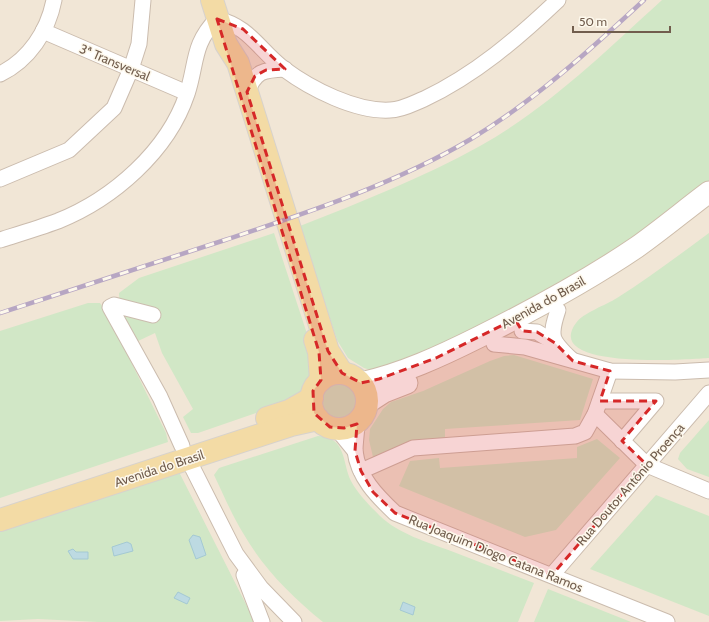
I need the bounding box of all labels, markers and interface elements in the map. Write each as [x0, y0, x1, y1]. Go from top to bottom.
scale bar [573, 8, 670, 34]
text: 50 m [579, 14, 607, 29]
street label: 3ª Transversal [77, 40, 153, 84]
street label: Avenida do Brasil [498, 272, 588, 332]
street label: Rua Doutor António Proença [573, 419, 688, 548]
street label: Avenida do Brasil [112, 446, 206, 490]
street label: Rua Joaquim Diogo Catana Ramos [407, 511, 586, 596]

